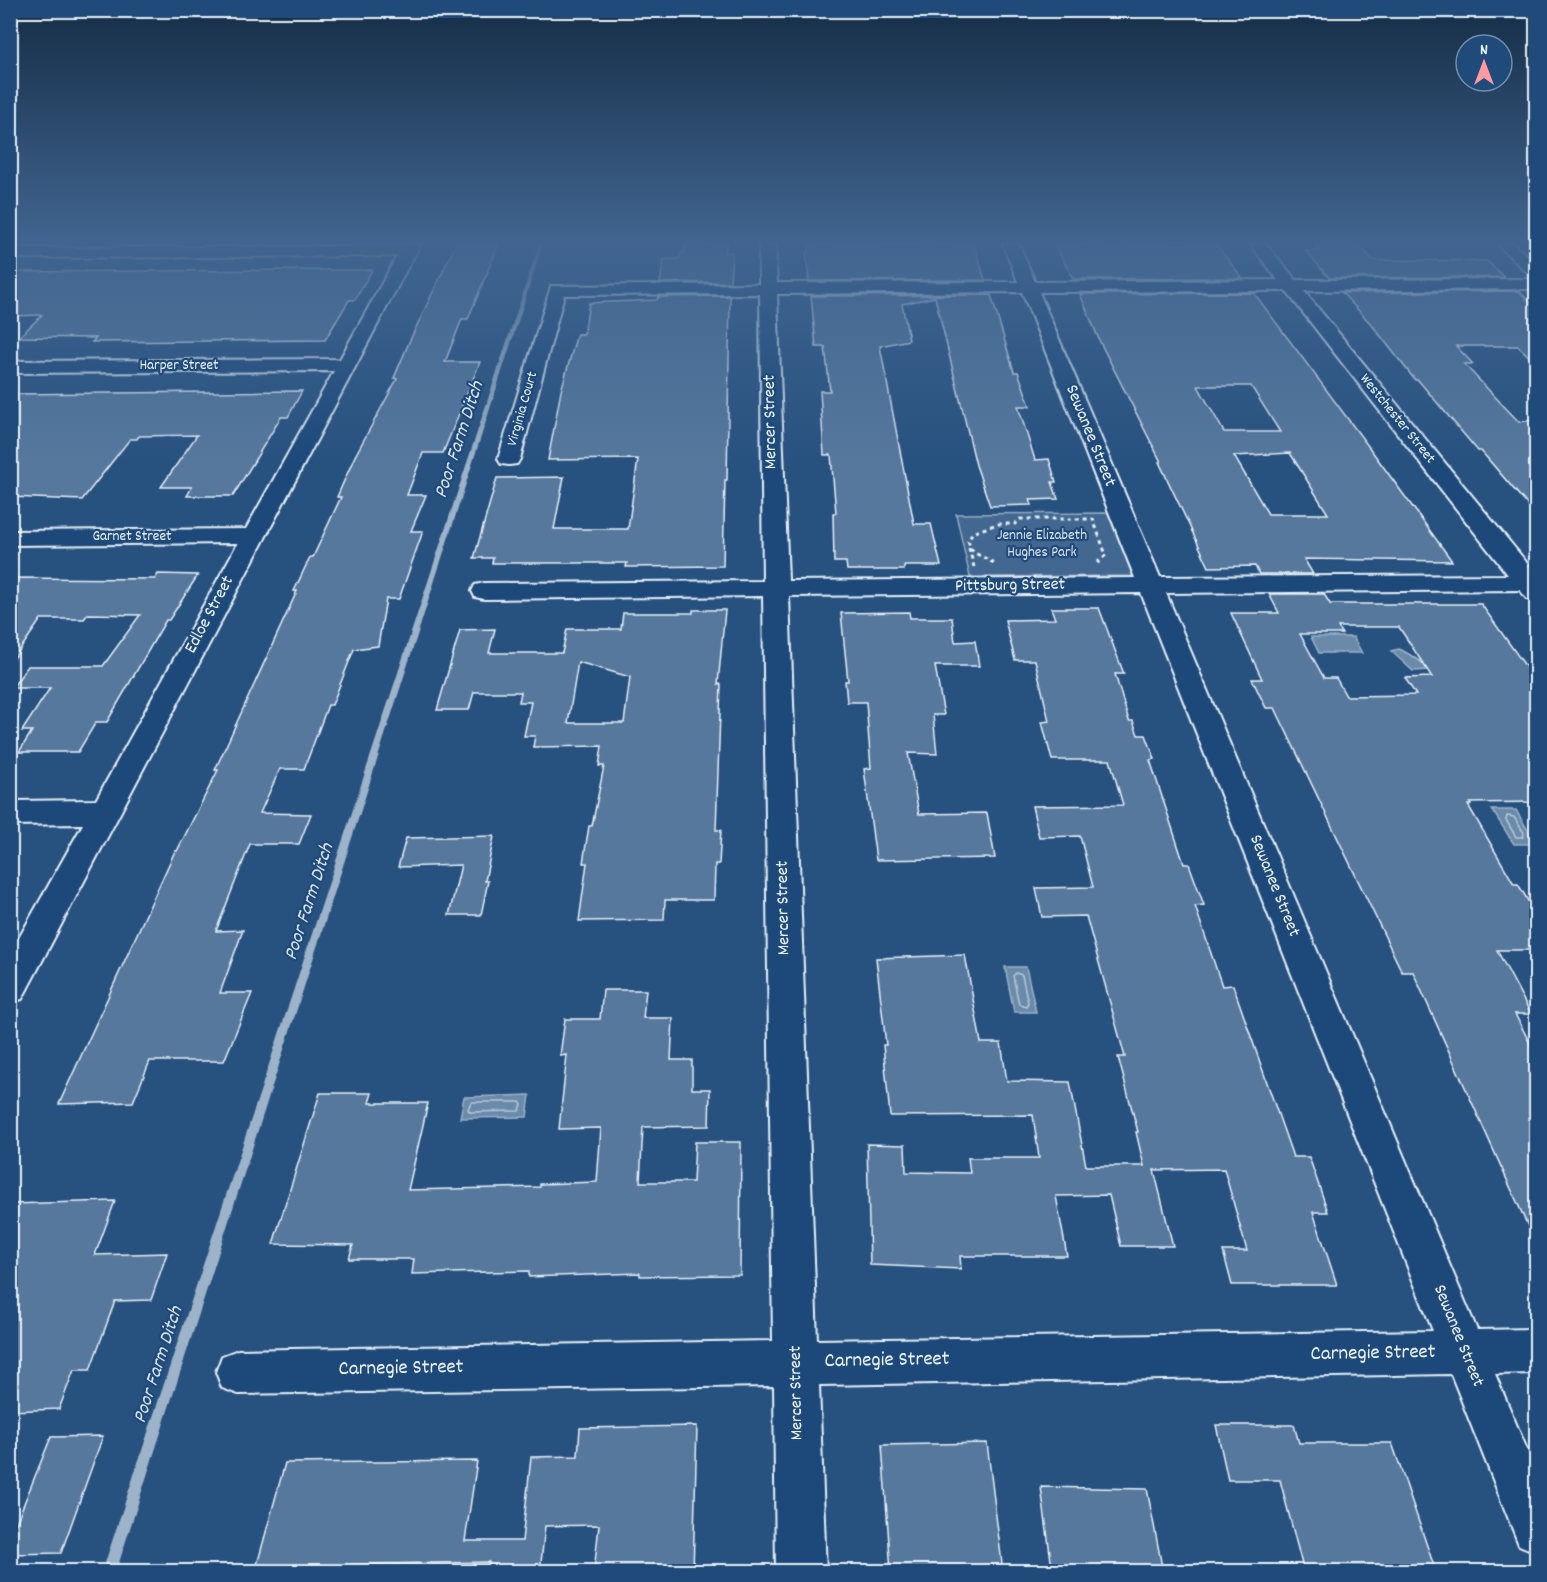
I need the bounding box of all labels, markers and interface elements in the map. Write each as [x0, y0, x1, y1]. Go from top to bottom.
north arrow [1454, 33, 1514, 93]
text: N [1480, 39, 1488, 62]
street label: Harper Street [139, 355, 219, 377]
street label: Virginia Court [502, 369, 544, 449]
street label: Westchester Street [1354, 369, 1441, 469]
street label: Mercer Street [758, 374, 784, 470]
water label: Poor Farm Ditch [428, 377, 492, 502]
street label: Sewanee Street [1058, 381, 1122, 491]
park label: Jennie Elizabeth Hughes Park [997, 525, 1087, 564]
street label: Garnet Street [92, 526, 172, 548]
street label: Edloe Street [179, 571, 241, 658]
street label: Pittsburg Street [955, 573, 1066, 599]
street label: Sewanee Street [1242, 831, 1306, 941]
water label: Poor Farm Ditch [278, 839, 342, 964]
street label: Mercer Street [771, 860, 797, 956]
street label: Sewanee Street [1426, 1281, 1490, 1391]
water label: Poor Farm Ditch [127, 1302, 191, 1427]
street label: Carnegie Street [1310, 1338, 1436, 1370]
street label: Mercer Street [784, 1345, 810, 1441]
street label: Carnegie Street [824, 1345, 950, 1377]
street label: Carnegie Street [338, 1353, 464, 1385]

